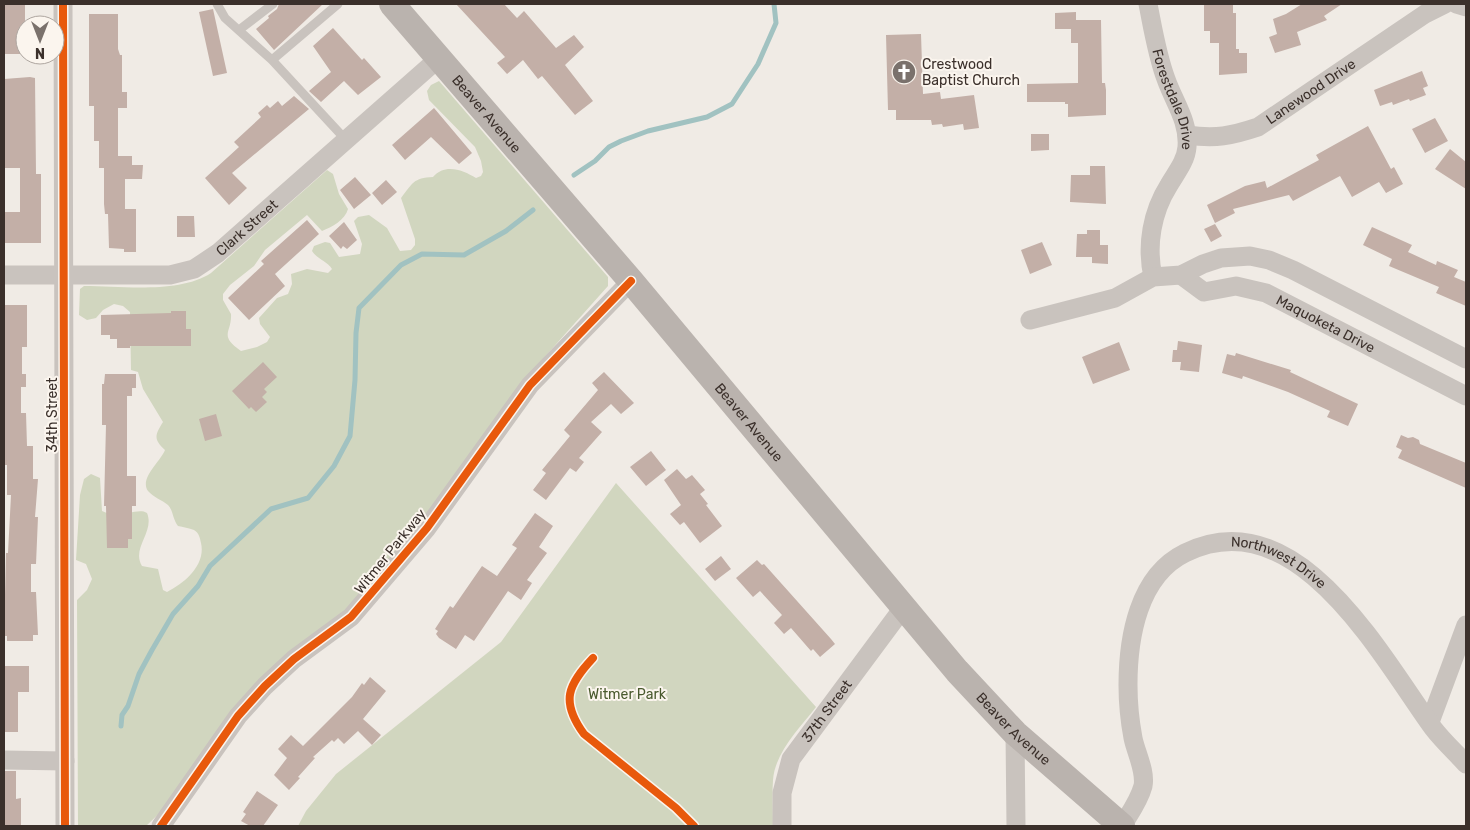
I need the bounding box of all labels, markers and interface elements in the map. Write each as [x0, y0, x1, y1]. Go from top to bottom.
north arrow [15, 15, 65, 65]
text: N [35, 44, 45, 61]
street label: Forestdale Drive [1148, 47, 1195, 151]
street label: Lanewood Drive [1263, 55, 1359, 128]
place label: Crestwood Baptist Church [922, 56, 1020, 89]
church icon: Crestwood Baptist Church [891, 59, 917, 85]
street label: Beaver Avenue [448, 72, 525, 157]
street label: Clark Street [213, 196, 282, 260]
street label: Maquoketa Drive [1273, 292, 1378, 357]
street label: 34th Street [44, 377, 61, 453]
street label: Beaver Avenue [711, 380, 787, 465]
street label: Witmer Parkway [351, 505, 430, 597]
street label: Northwest Drive [1231, 533, 1330, 592]
street label: 37th Street [798, 676, 856, 746]
park label: Witmer Park [588, 686, 667, 703]
street label: Beaver Avenue [972, 689, 1054, 769]

